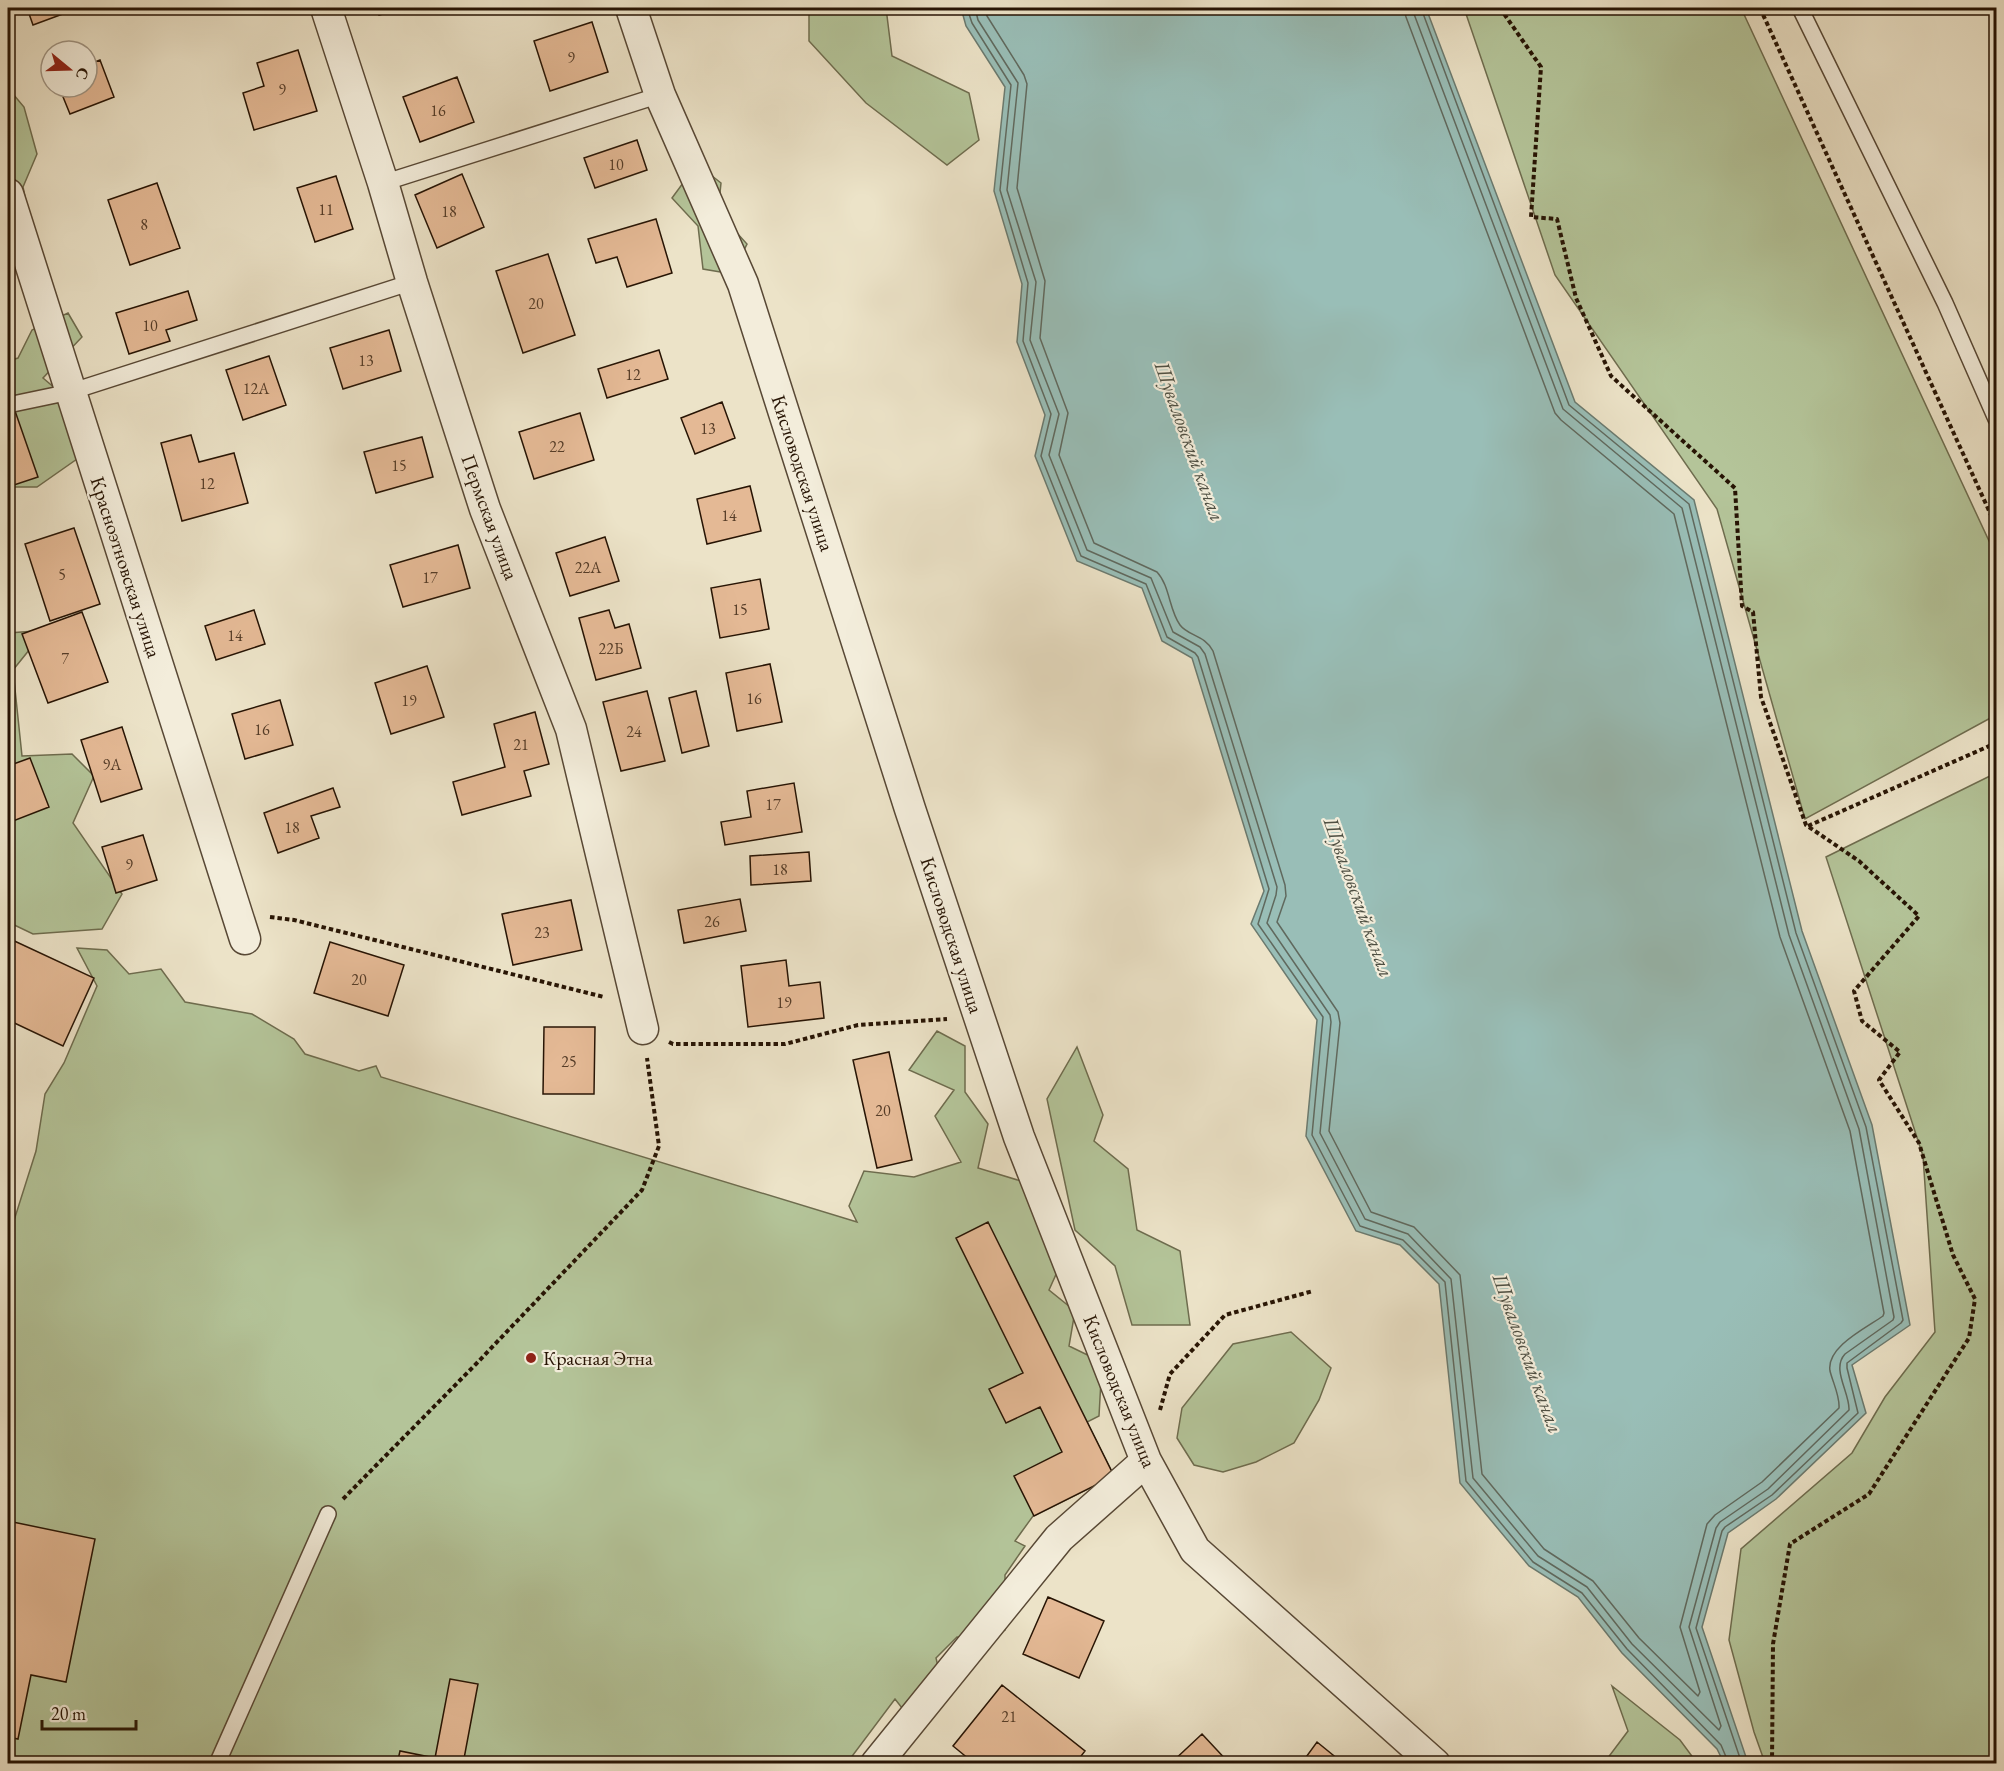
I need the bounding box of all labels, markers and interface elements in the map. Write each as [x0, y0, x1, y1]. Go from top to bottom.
north arrow [39, 39, 99, 99]
house number: 9 [567, 47, 575, 68]
text: С [71, 65, 94, 83]
house number: 9 [278, 79, 286, 100]
house number: 16 [430, 100, 446, 121]
house number: 10 [608, 154, 624, 175]
house number: 11 [318, 199, 334, 220]
house number: 18 [441, 201, 457, 222]
house number: 8 [140, 214, 148, 235]
house number: 20 [528, 293, 544, 314]
house number: 10 [142, 315, 158, 336]
house number: 13 [358, 350, 374, 371]
water label: Шуваловский канал [1148, 356, 1231, 525]
house number: 12 [625, 364, 641, 385]
house number: 12А [243, 378, 270, 399]
street label: Кисловодская улица [766, 392, 840, 554]
house number: 13 [700, 418, 716, 439]
house number: 22 [549, 436, 565, 457]
street label: Пермская улица [455, 451, 525, 583]
house number: 15 [391, 455, 407, 476]
street label: Красноэтновская улица [84, 473, 168, 661]
house number: 12 [199, 473, 215, 494]
house number: 14 [721, 505, 737, 526]
house number: 22А [575, 557, 602, 578]
house number: 5 [58, 564, 66, 585]
house number: 17 [422, 567, 438, 588]
house number: 15 [732, 599, 748, 620]
house number: 14 [227, 625, 243, 646]
house number: 22Б [599, 638, 623, 659]
house number: 7 [61, 648, 69, 669]
house number: 16 [746, 688, 762, 709]
house number: 19 [401, 690, 417, 711]
house number: 16 [254, 719, 270, 740]
house number: 24 [626, 721, 642, 742]
house number: 21 [513, 734, 529, 755]
house number: 9А [103, 754, 122, 775]
house number: 17 [765, 794, 781, 815]
water label: Шуваловский канал [1317, 812, 1400, 981]
house number: 18 [284, 817, 300, 838]
house number: 9 [125, 854, 133, 875]
street label: Кисловодская улица [915, 854, 989, 1016]
house number: 18 [772, 859, 788, 880]
house number: 26 [704, 911, 720, 932]
house number: 23 [534, 922, 550, 943]
house number: 20 [351, 969, 367, 990]
house number: 19 [776, 992, 792, 1013]
house number: 25 [561, 1051, 577, 1072]
house number: 20 [875, 1100, 891, 1121]
water label: Шуваловский канал [1486, 1268, 1569, 1437]
street label: Кисловодская улица [1077, 1311, 1163, 1471]
place label: Красная Этна [543, 1345, 653, 1371]
marker: Красная Этна [524, 1351, 538, 1365]
scale bar [42, 1693, 136, 1731]
text: 20 m [51, 1702, 86, 1725]
house number: 21 [1001, 1706, 1017, 1727]

